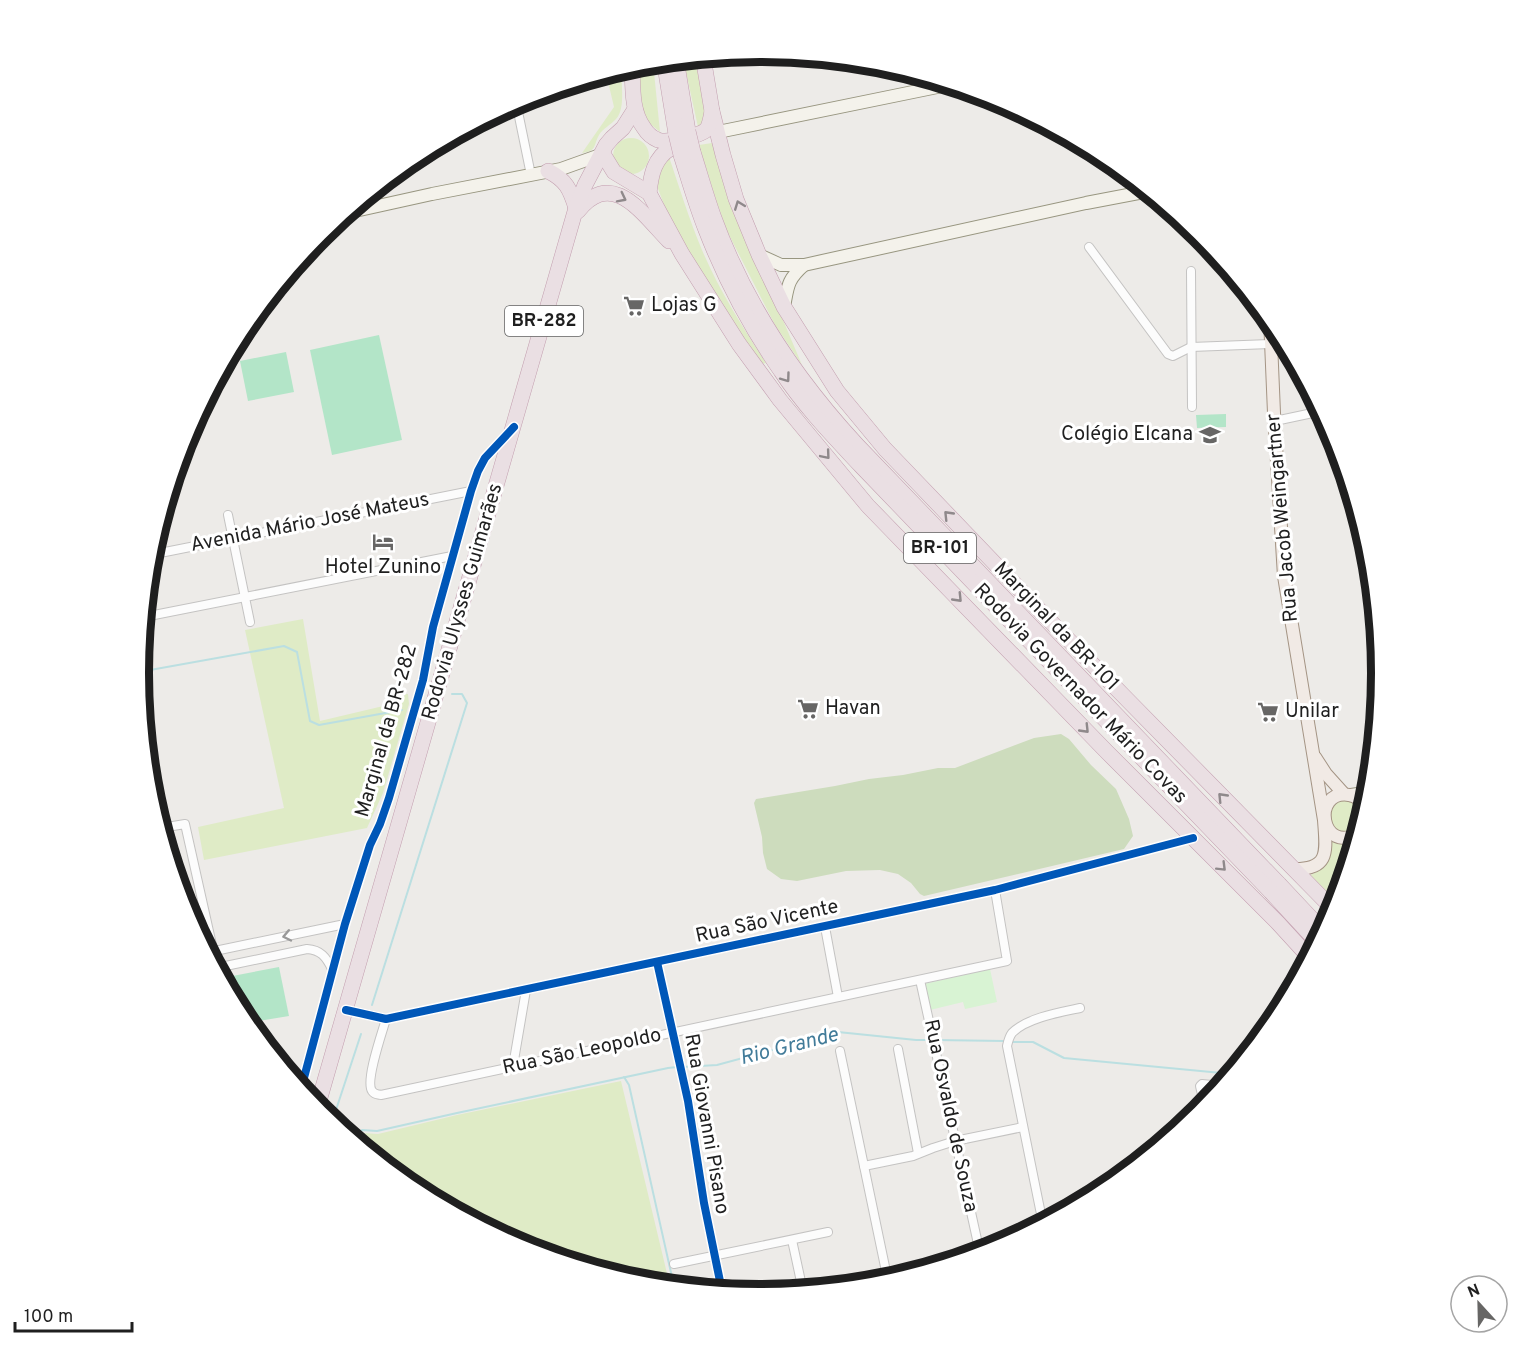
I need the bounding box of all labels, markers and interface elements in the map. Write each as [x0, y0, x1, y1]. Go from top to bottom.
one-way arrow [616, 190, 627, 202]
one-way arrow [734, 201, 746, 212]
place label: Lojas G [651, 293, 717, 319]
supermarket icon: Lojas G [622, 294, 646, 318]
road number: BR-282 [505, 306, 583, 336]
one-way arrow [779, 372, 790, 383]
street label: Rua Jacob Weingartner [1261, 412, 1305, 623]
place label: Colégio Elcana [1061, 422, 1193, 448]
school or university icon: Colégio Elcana [1198, 423, 1222, 447]
one-way arrow [818, 448, 829, 459]
street label: Rodovia Ulysses Guimarães [417, 481, 509, 723]
street label: Avenida Mário José Mateus [188, 487, 432, 559]
one-way arrow [944, 512, 955, 522]
hotel icon: Hotel Zunino [371, 530, 395, 554]
road number: BR-101 [904, 533, 976, 563]
place label: Hotel Zunino [325, 555, 441, 581]
street label: Marginal da BR-101 [988, 557, 1124, 697]
street label: Rodovia Governador Mário Covas [968, 578, 1192, 810]
one-way arrow [951, 590, 962, 601]
street label: Marginal da BR-282 [350, 642, 424, 820]
place label: Havan [825, 696, 881, 722]
supermarket icon: Havan [796, 697, 820, 721]
place label: Unilar [1285, 699, 1339, 725]
supermarket icon: Unilar [1256, 700, 1280, 724]
one-way arrow [1077, 721, 1088, 732]
one-way arrow [1219, 793, 1230, 804]
one-way arrow [1214, 860, 1225, 871]
street label: Rua São Vicente [693, 894, 841, 950]
one-way arrow [283, 929, 293, 942]
street label: Rua Osvaldo de Souza [917, 1017, 983, 1215]
water label: Rio Grande [737, 1021, 842, 1072]
street label: Rua São Leopoldo [500, 1022, 664, 1082]
street label: Rua Giovanni Pisano [677, 1032, 735, 1216]
north arrow [1449, 1274, 1509, 1334]
text: N [1465, 1281, 1483, 1303]
scale bar [15, 1295, 132, 1333]
text: 100 m [24, 1306, 73, 1329]

